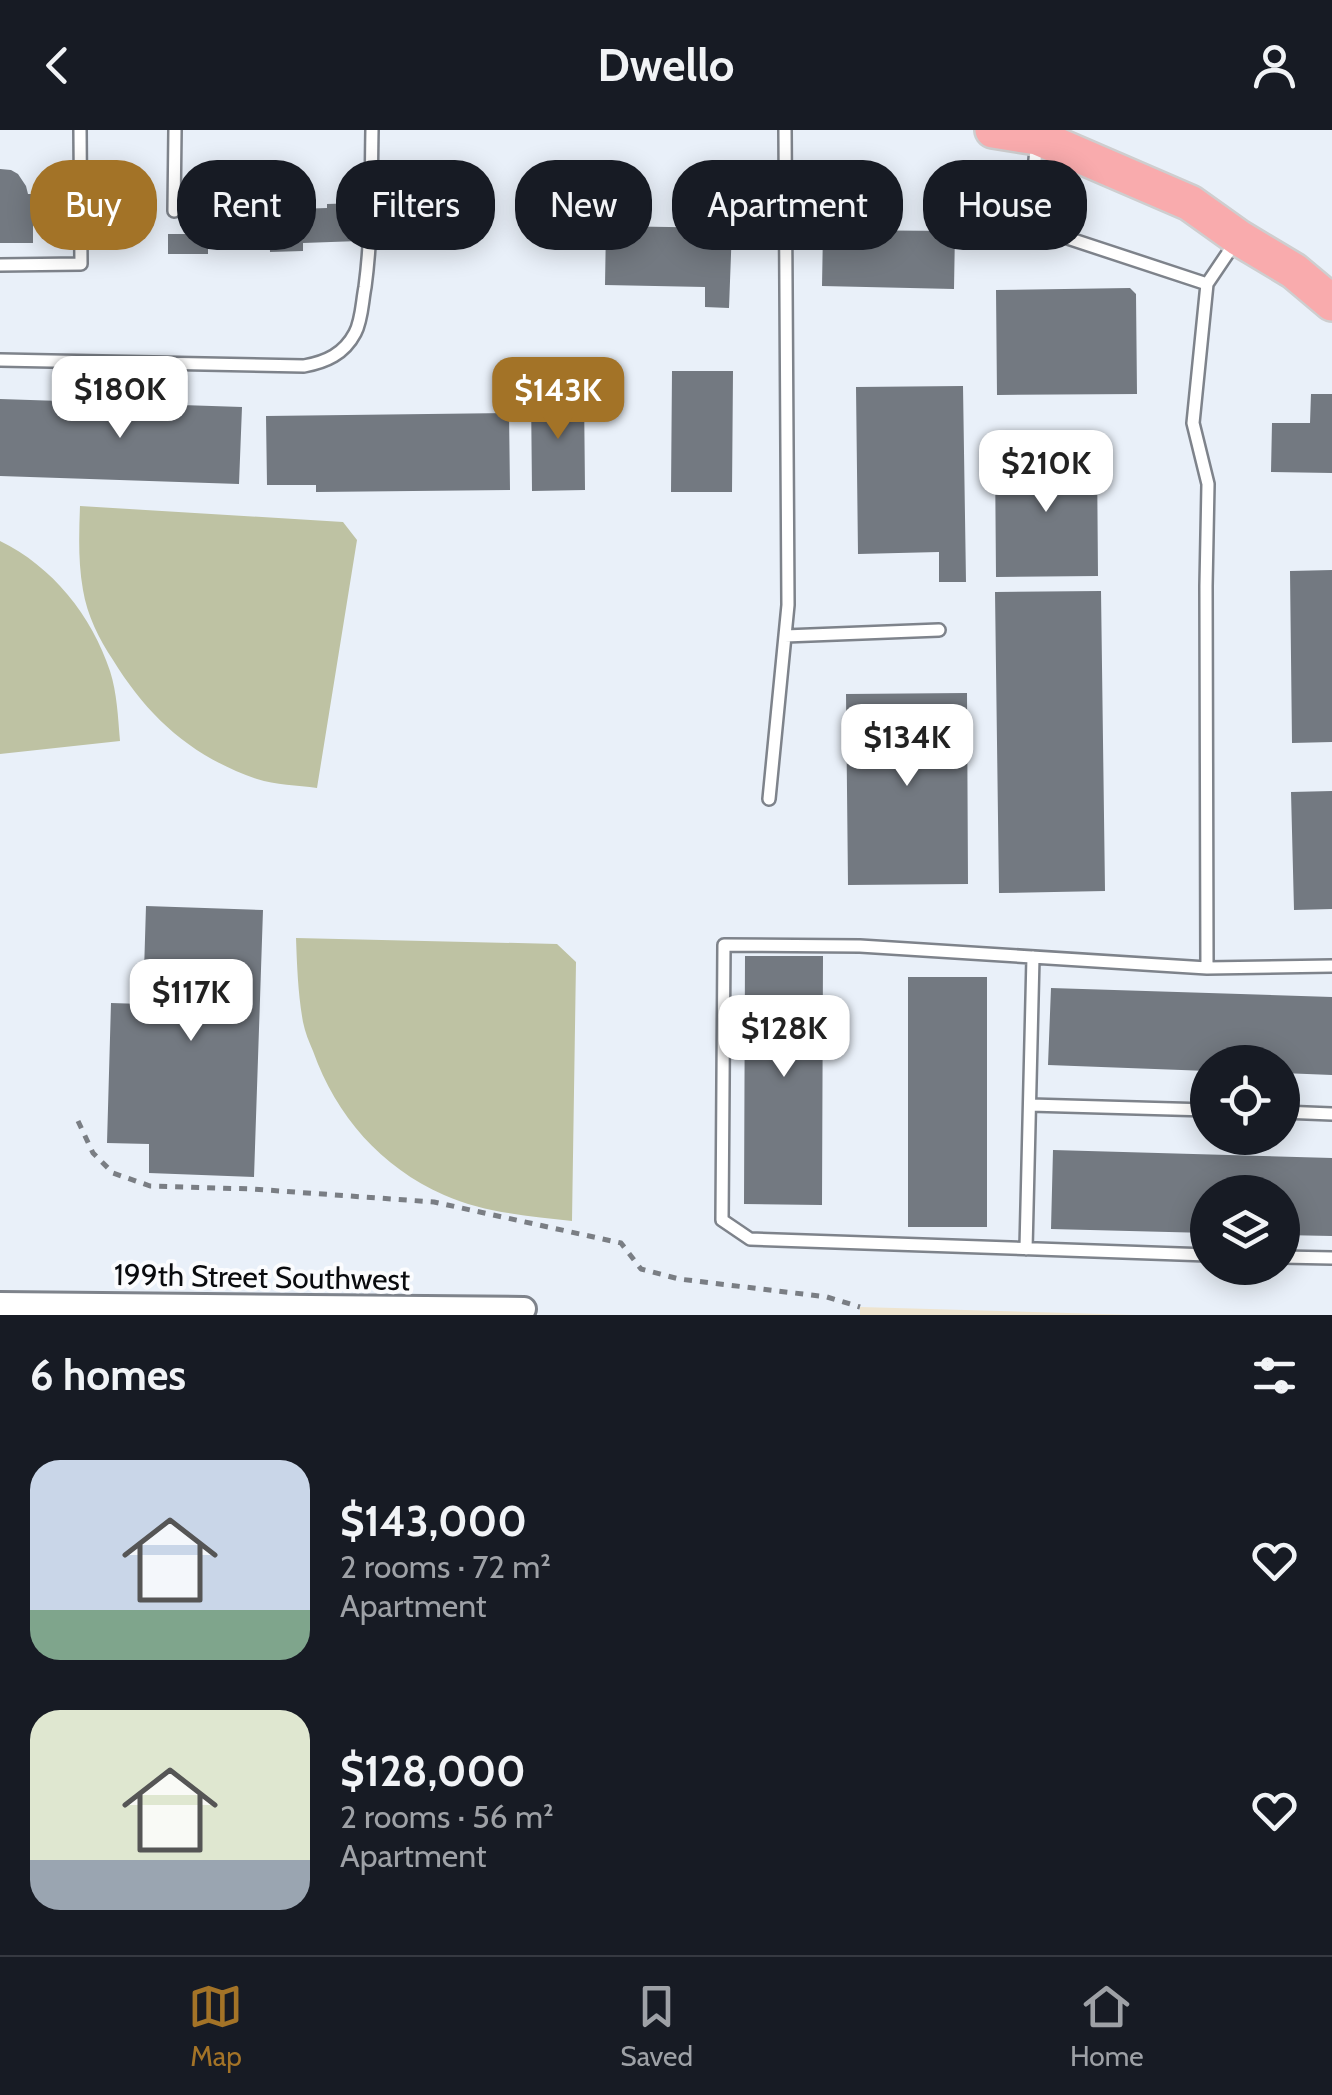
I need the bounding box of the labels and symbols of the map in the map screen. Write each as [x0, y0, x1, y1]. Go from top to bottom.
pin: $180K [50, 356, 190, 441]
pin: $143K [488, 357, 628, 442]
pin: $210K [976, 430, 1116, 515]
pin: $134K [837, 704, 977, 789]
pin: $117K [121, 959, 261, 1044]
pin: $128K [714, 995, 854, 1080]
street label: 199th Street Southwest [114, 1256, 410, 1298]

